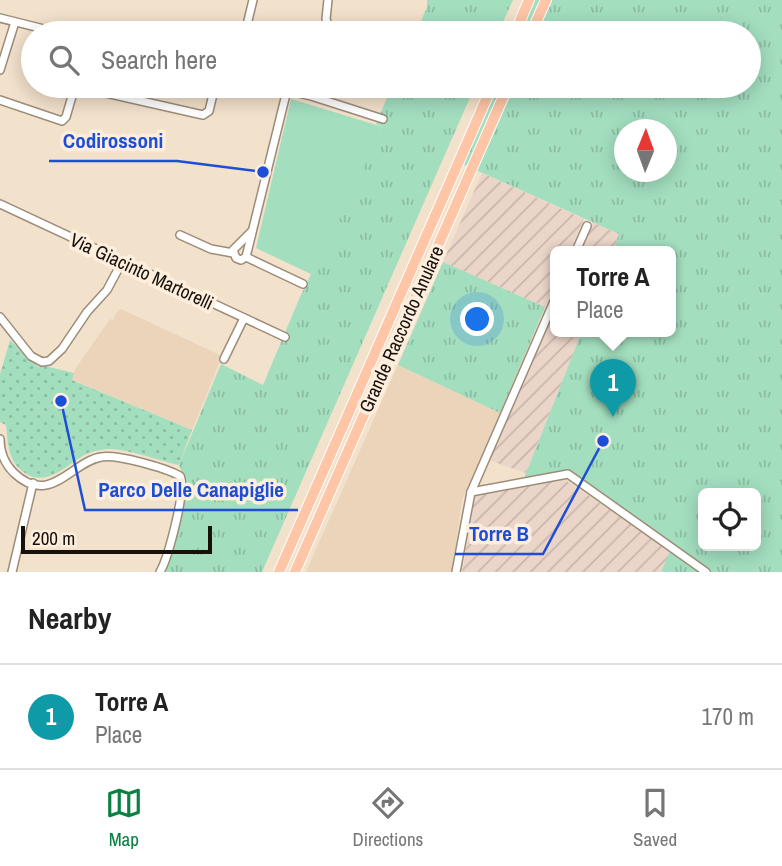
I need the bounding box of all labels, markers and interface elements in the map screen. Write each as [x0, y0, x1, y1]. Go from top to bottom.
search box [21, 21, 761, 98]
icon: search [45, 41, 83, 79]
text: Search here [101, 42, 217, 77]
callout: Codirossoni [49, 119, 177, 161]
north arrow [614, 119, 677, 182]
text: Codirossoni [63, 126, 163, 155]
street label: Via Giacinto Martorelli [66, 226, 218, 316]
street label: Grande Raccordo Anulare [352, 241, 450, 417]
popup [550, 246, 676, 337]
text: Torre A [576, 259, 650, 294]
text: Place [576, 294, 623, 325]
your location [460, 302, 494, 336]
pin: 1 [590, 359, 636, 417]
callout: Parco Delle Canapiglie [85, 468, 298, 510]
text: Parco Delle Canapiglie [98, 475, 284, 504]
map controls [698, 488, 761, 551]
button: locate [698, 488, 761, 551]
callout: Torre B [455, 512, 543, 554]
text: Torre B [469, 519, 529, 548]
scale bar [21, 523, 212, 555]
text: 200 m [32, 525, 75, 551]
text: Nearby [28, 598, 111, 638]
text: Torre A [95, 684, 168, 719]
text: 1 [46, 701, 56, 732]
text: 170 m [702, 701, 754, 732]
text: Place [95, 719, 142, 750]
tab: Map [105, 784, 143, 852]
tab: Directions [352, 784, 423, 852]
tab: Saved [633, 784, 677, 852]

